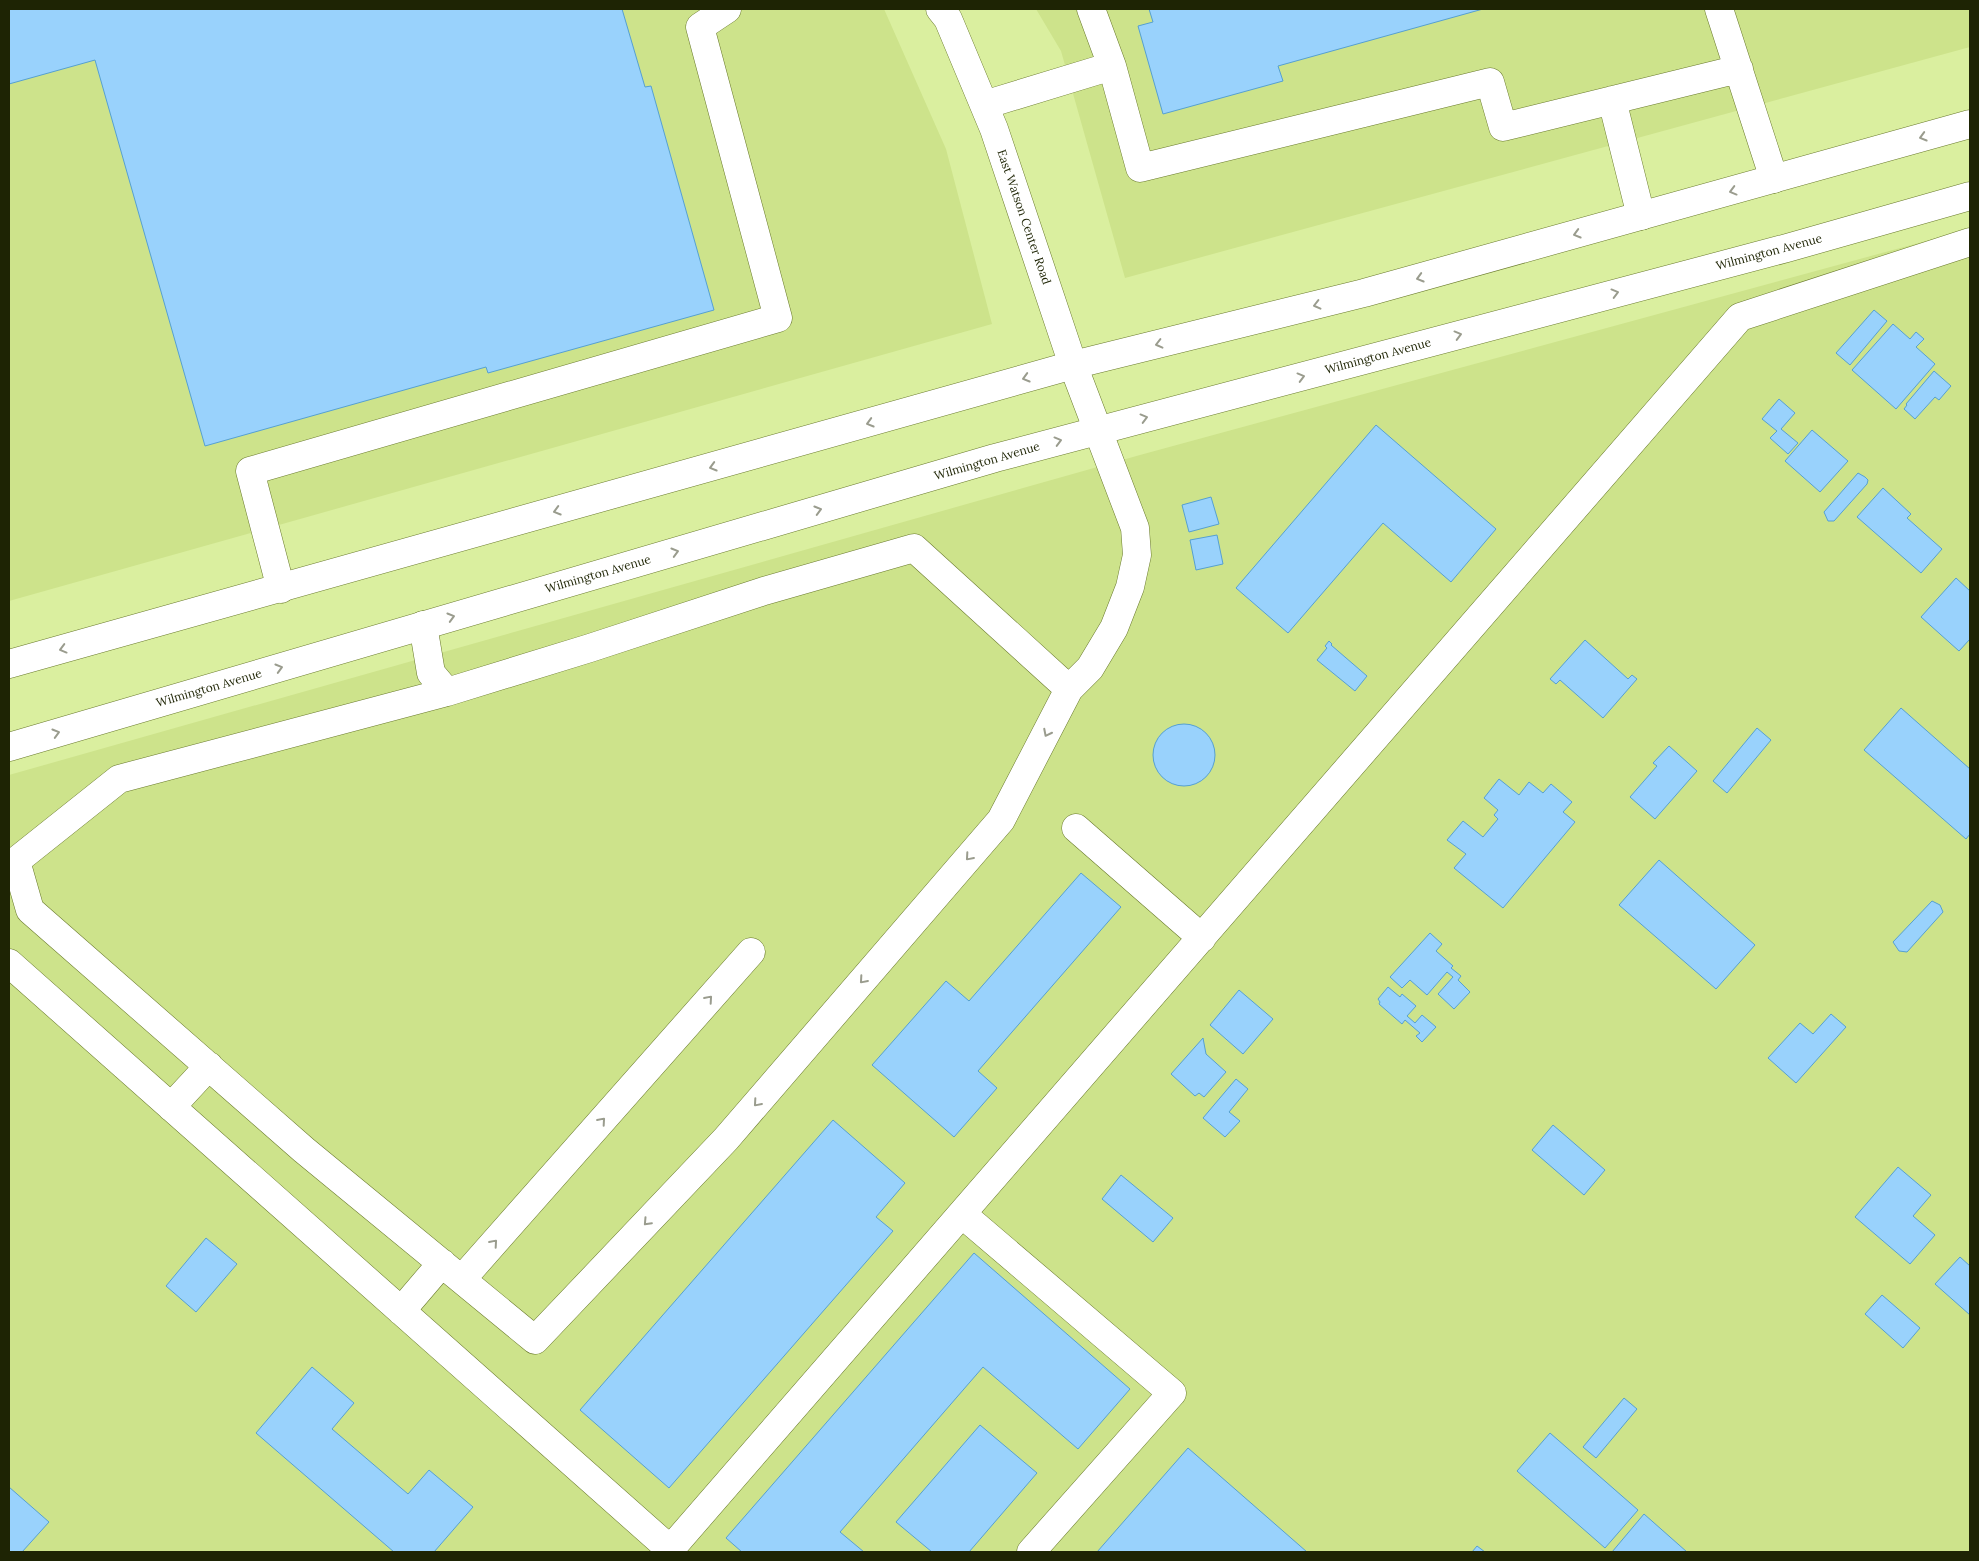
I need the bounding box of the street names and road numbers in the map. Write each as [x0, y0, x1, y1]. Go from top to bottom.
street label: East Watson Center Road [994, 147, 1055, 286]
street label: Wilmington Avenue [1714, 230, 1824, 273]
street label: Wilmington Avenue [1323, 334, 1433, 377]
street label: Wilmington Avenue [932, 438, 1042, 483]
street label: Wilmington Avenue [543, 551, 653, 596]
street label: Wilmington Avenue [154, 665, 264, 710]

